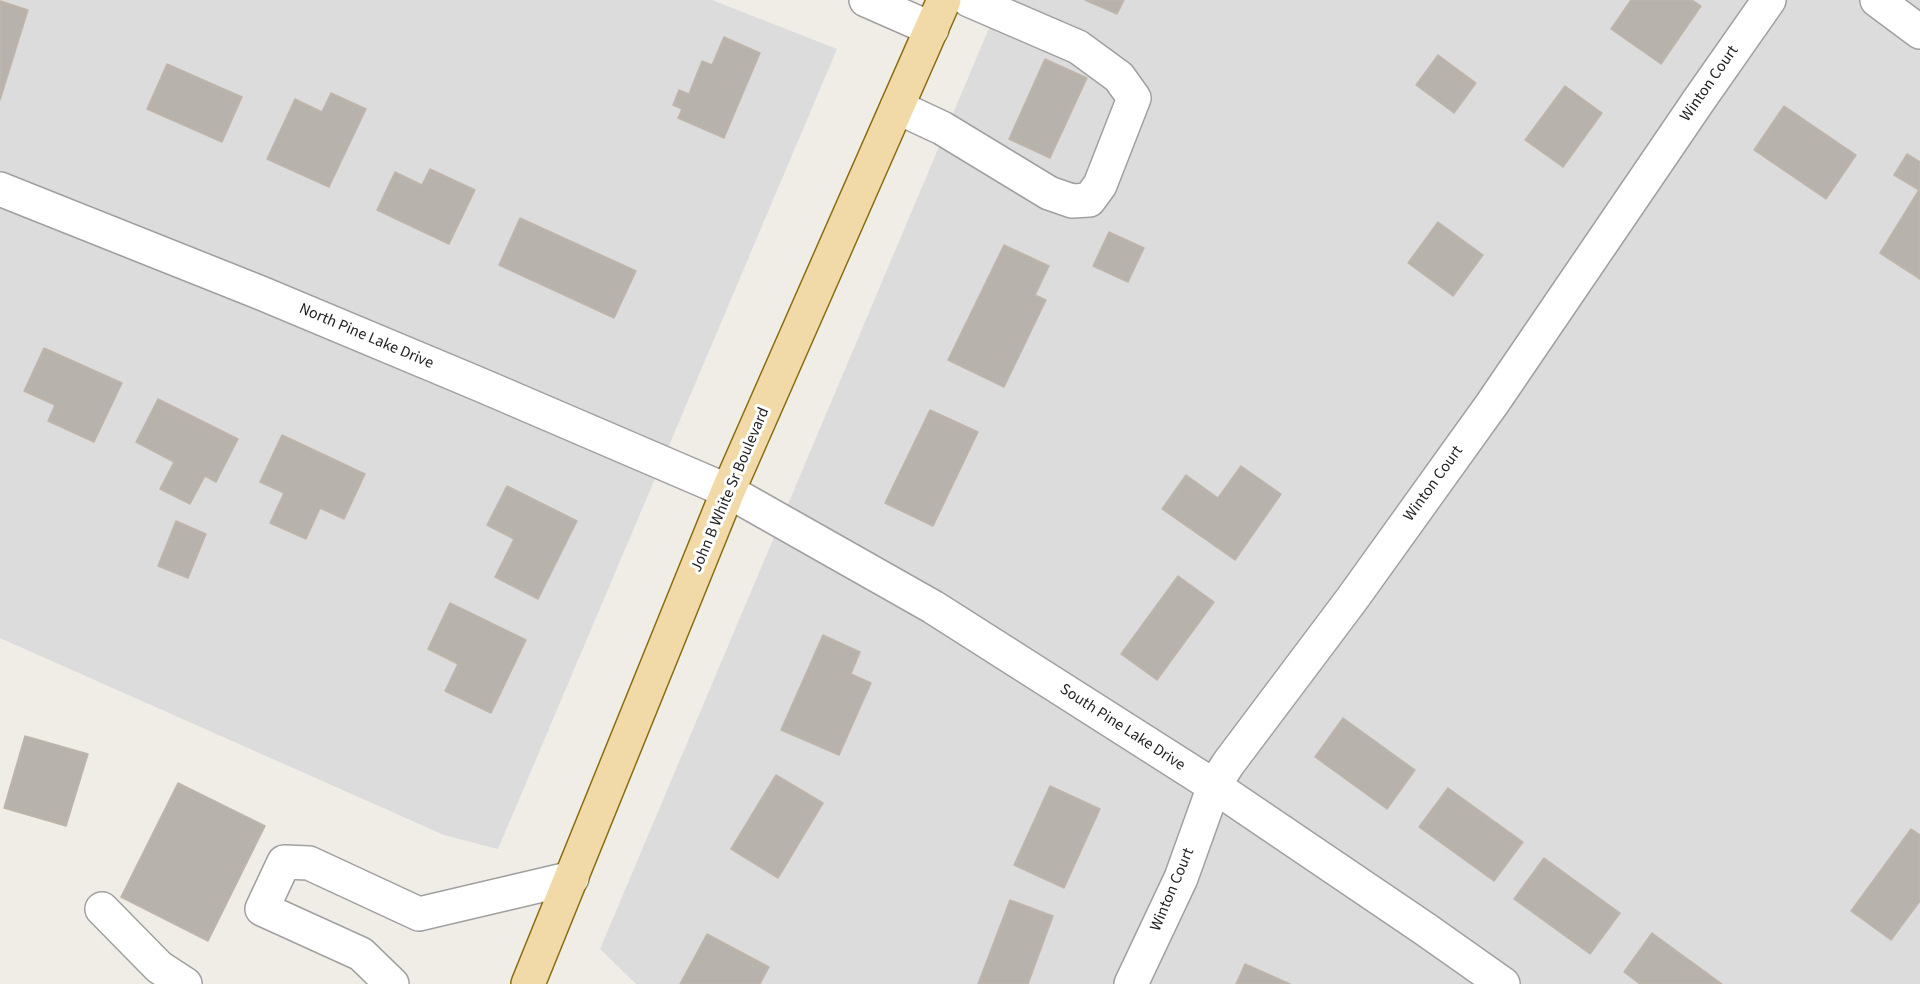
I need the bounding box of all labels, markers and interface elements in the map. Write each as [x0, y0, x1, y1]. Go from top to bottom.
street label: Winton Court [1677, 42, 1743, 126]
street label: North Pine Lake Drive [296, 300, 436, 374]
street label: John B White Sr Boulevard [688, 405, 774, 575]
street label: Winton Court [1400, 443, 1468, 525]
street label: South Pine Lake Drive [1056, 680, 1188, 776]
street label: Winton Court [1147, 845, 1199, 935]

